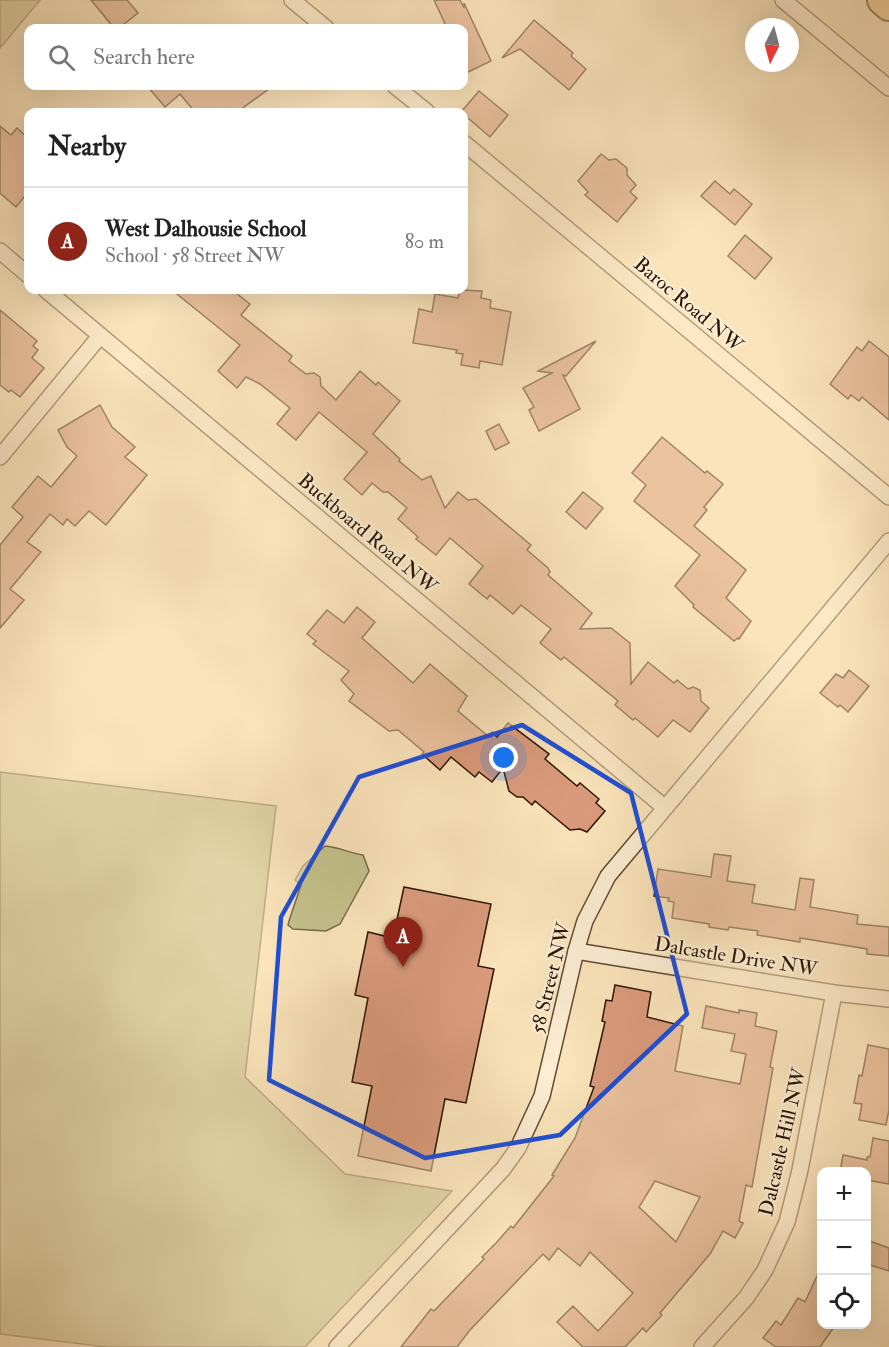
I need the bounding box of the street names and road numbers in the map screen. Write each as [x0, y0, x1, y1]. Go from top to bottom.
street label: Baroc Road NW [629, 251, 749, 358]
street label: Buckboard Road NW [293, 468, 443, 599]
street label: 58 Street NW [525, 920, 576, 1036]
street label: Dalcastle Drive NW [652, 931, 820, 982]
street label: Dalcastle Hill NW [753, 1065, 812, 1219]

